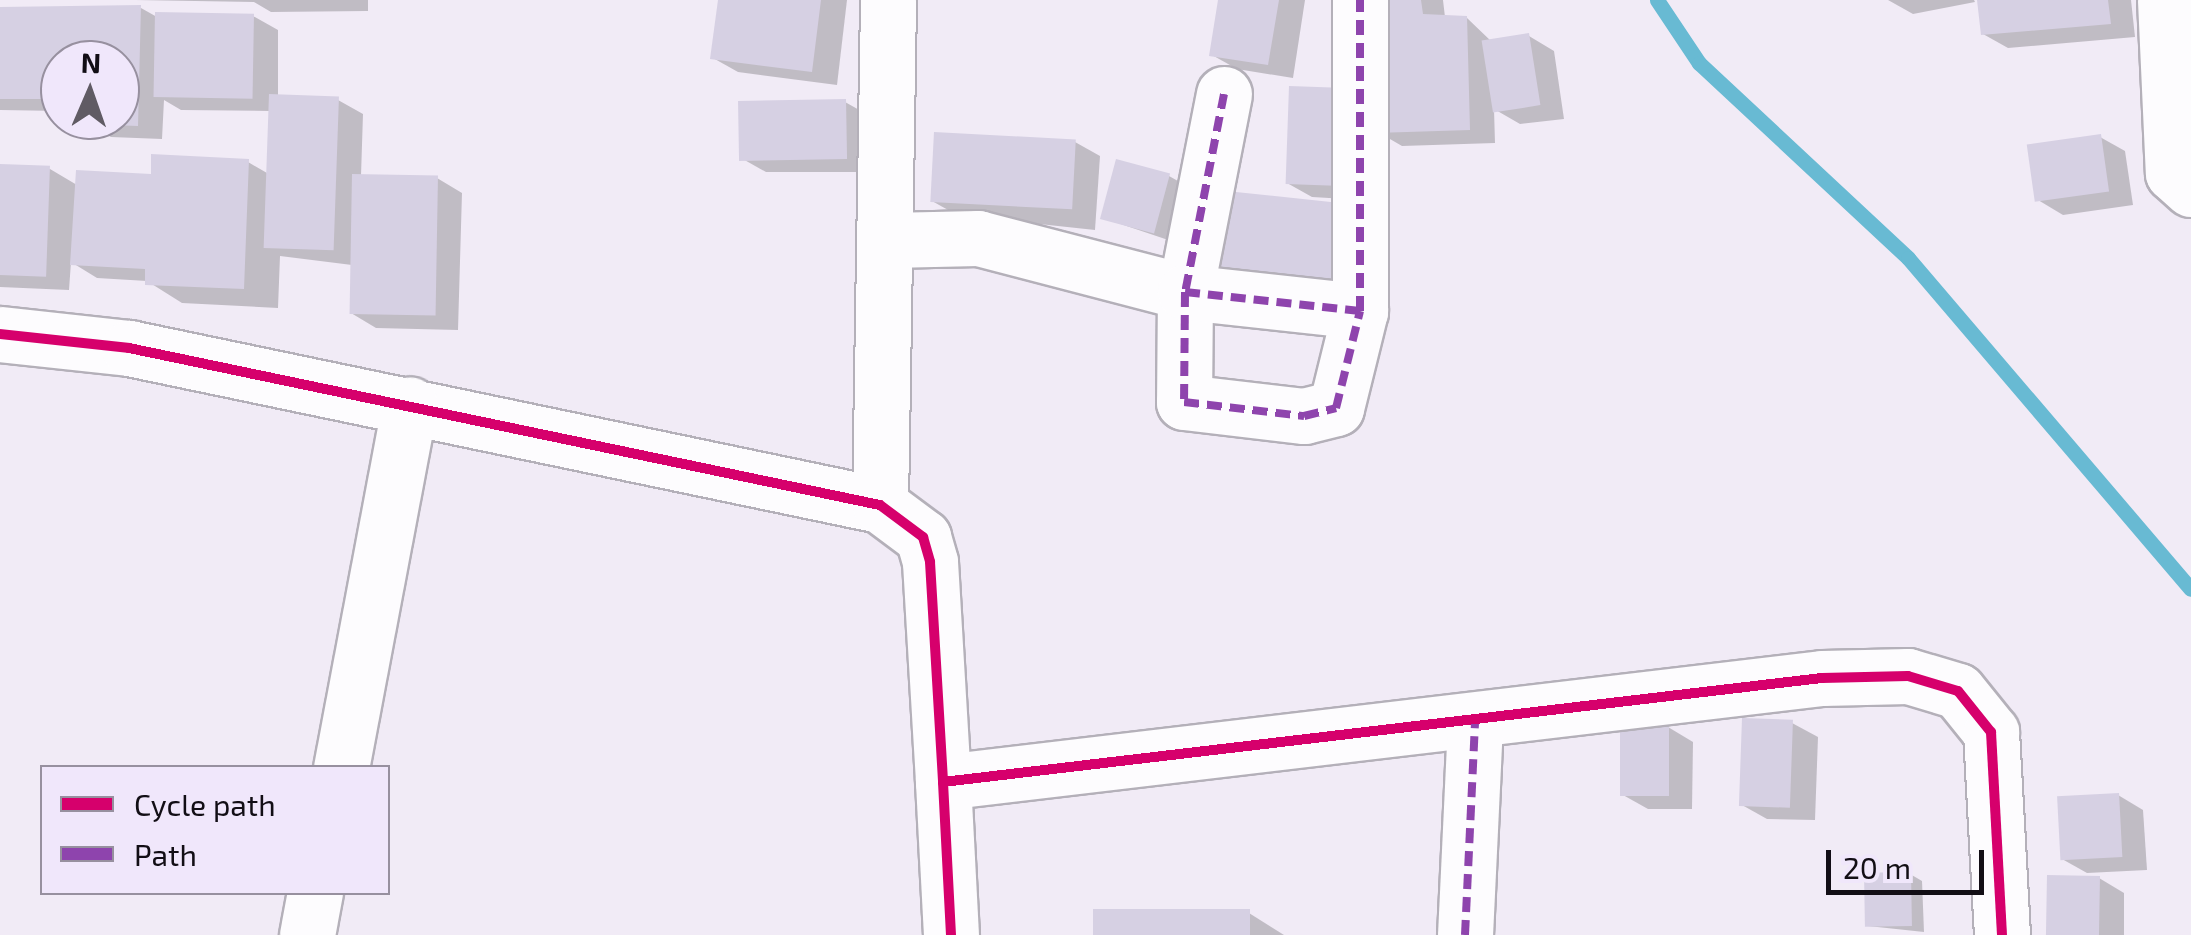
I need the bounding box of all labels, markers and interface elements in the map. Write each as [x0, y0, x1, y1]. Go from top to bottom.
north arrow [40, 40, 140, 140]
text: N [80, 45, 102, 79]
legend [40, 765, 390, 895]
text: Cycle path [134, 786, 276, 822]
scale bar [1831, 830, 1988, 892]
text: Path [134, 836, 197, 872]
text: 20 m [1843, 849, 1911, 885]

